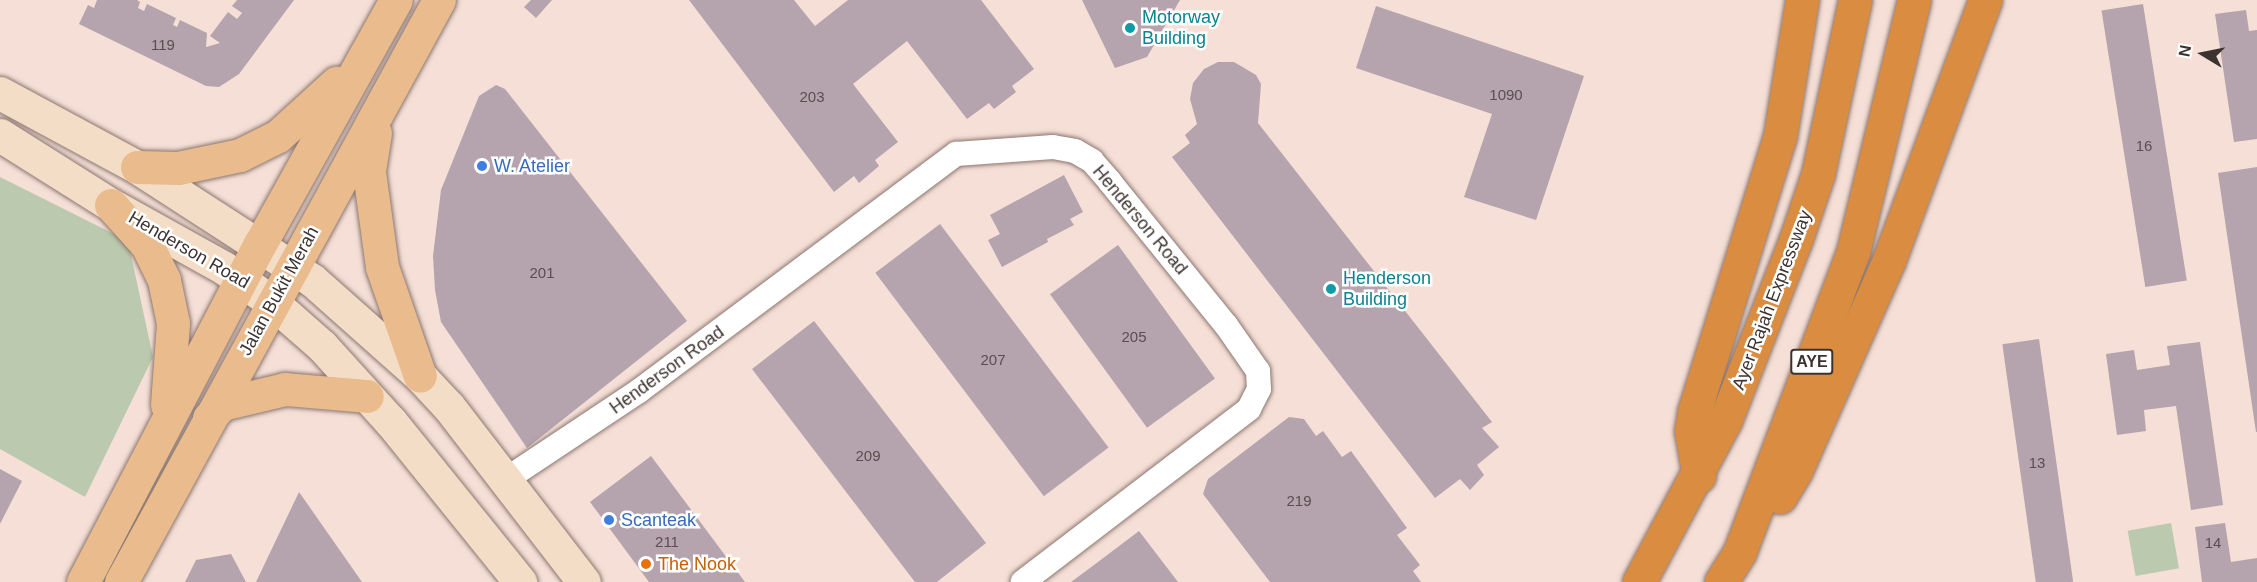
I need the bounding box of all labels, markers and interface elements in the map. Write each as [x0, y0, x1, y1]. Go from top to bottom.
place label: Motorway Building [1142, 7, 1220, 50]
marker: Motorway Building [1123, 21, 1137, 35]
north arrow [2173, 24, 2233, 84]
house number: 119 [151, 36, 175, 54]
text: N [2175, 44, 2194, 58]
house number: 1090 [1489, 86, 1523, 104]
house number: 203 [799, 88, 825, 106]
house number: 16 [2136, 137, 2152, 155]
place label: W. Atelier [494, 155, 571, 177]
marker: W. Atelier [475, 159, 489, 173]
street label: Henderson Road [1088, 161, 1192, 279]
street label: Henderson Road [125, 207, 253, 293]
street label: Ayer Rajah Expressway [1728, 207, 1816, 393]
street label: Jalan Bukit Merah [235, 223, 323, 359]
house number: 201 [529, 264, 555, 282]
place label: Henderson Building [1343, 268, 1431, 310]
marker: Henderson Building [1324, 282, 1338, 296]
street label: Henderson Road [606, 321, 728, 419]
house number: 205 [1121, 328, 1147, 346]
road number: AYE [1790, 349, 1834, 375]
house number: 207 [980, 351, 1006, 369]
house number: 209 [855, 447, 881, 465]
house number: 13 [2029, 454, 2045, 472]
house number: 219 [1286, 492, 1312, 510]
place label: Scanteak [621, 509, 696, 531]
marker: Scanteak [602, 513, 616, 527]
house number: 211 [655, 533, 679, 551]
house number: 14 [2205, 534, 2221, 552]
place label: The Nook [658, 553, 736, 575]
marker: The Nook [639, 557, 653, 571]

